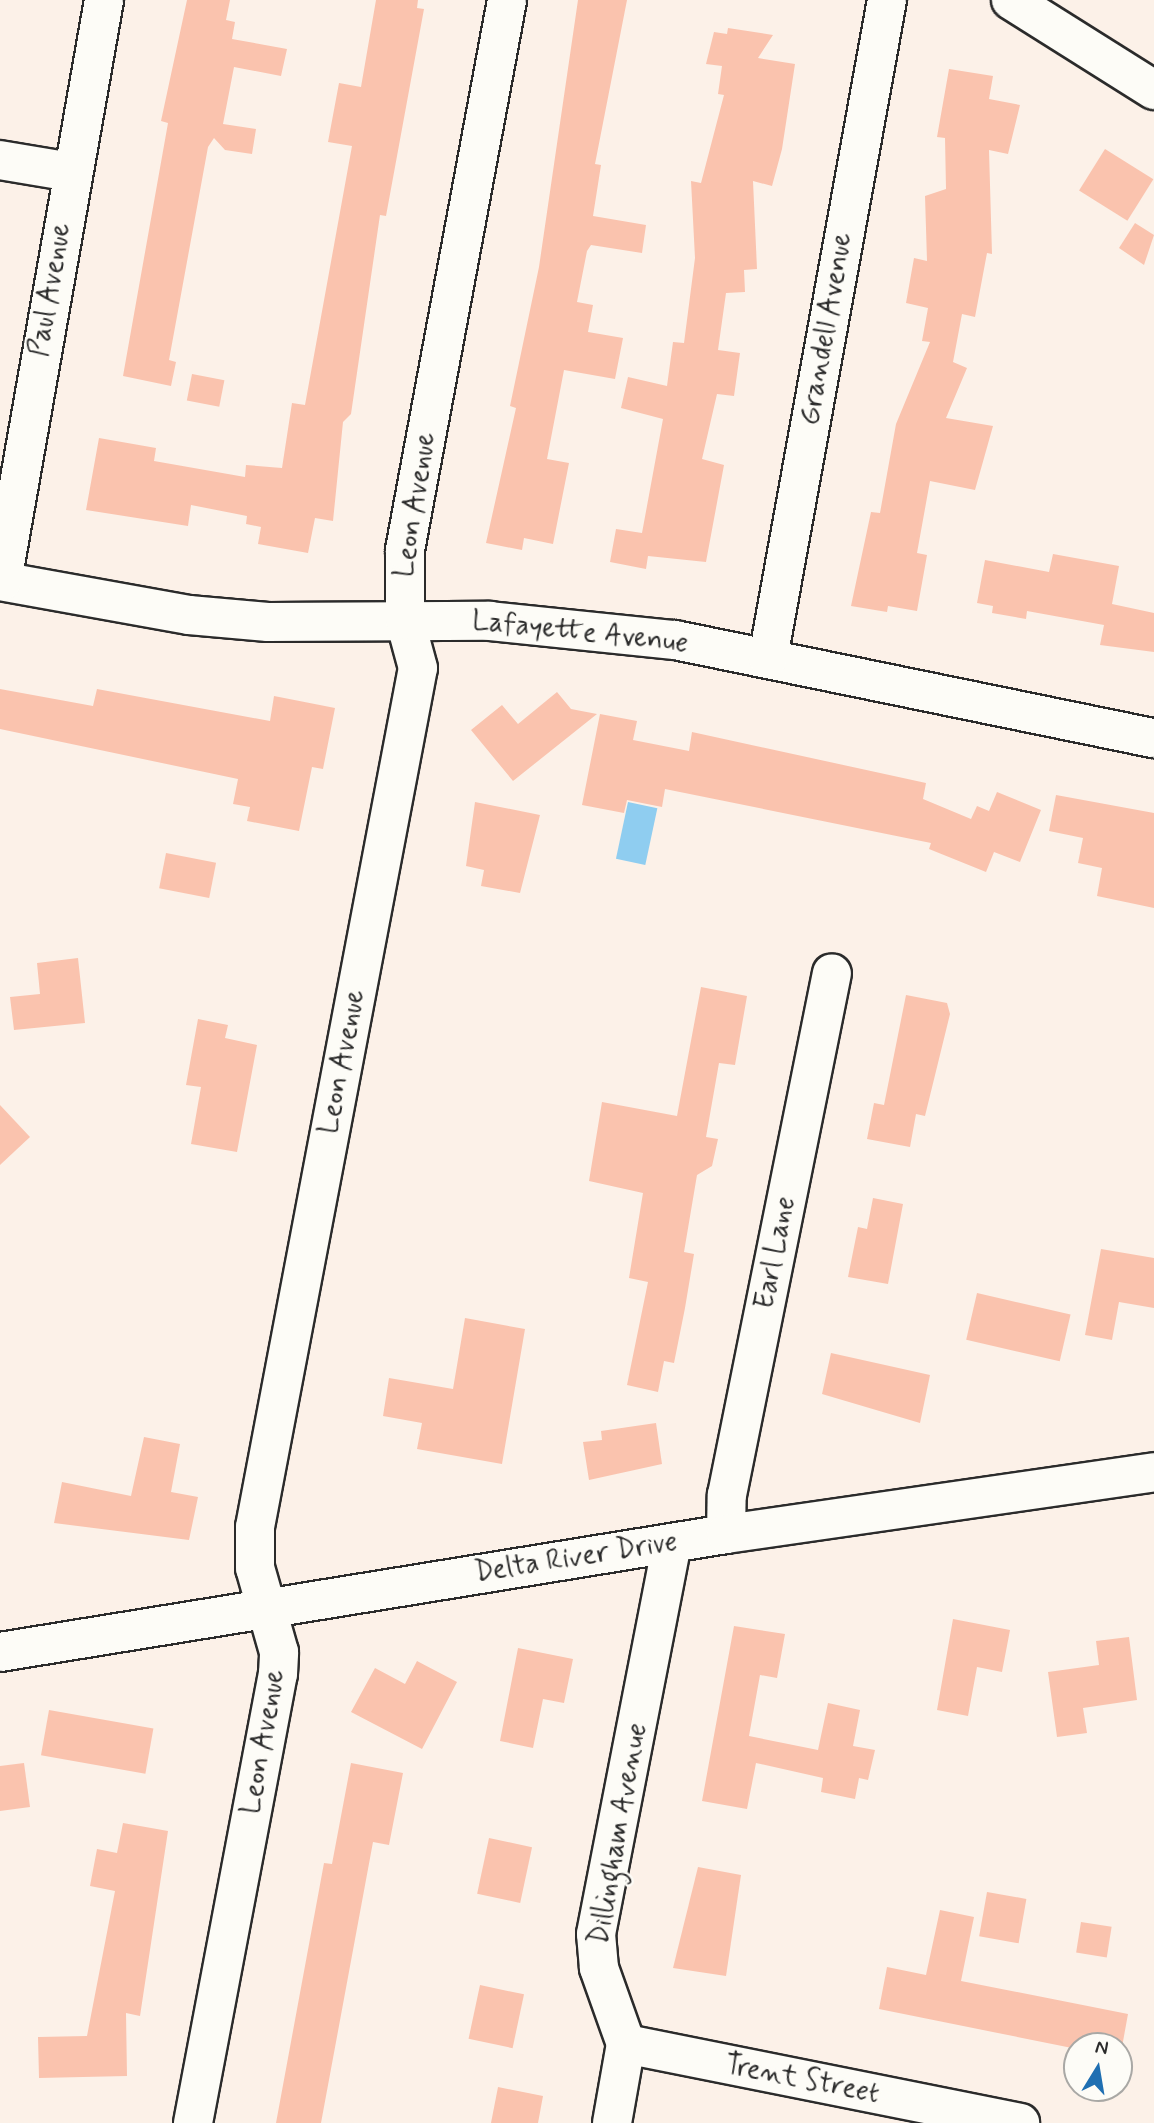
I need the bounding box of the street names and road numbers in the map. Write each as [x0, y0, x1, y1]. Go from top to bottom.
street label: Paul Avenue [22, 217, 80, 363]
street label: Grandell Avenue [793, 228, 861, 430]
street label: Leon Avenue [387, 427, 445, 583]
street label: Lafayette Avenue [469, 605, 691, 661]
street label: Leon Avenue [312, 983, 374, 1141]
street label: Earl Lane [748, 1193, 804, 1313]
street label: Delta River Drive [473, 1525, 679, 1591]
street label: Leon Avenue [234, 1664, 294, 1820]
street label: Dillingham Avenue [583, 1722, 655, 1946]
street label: Trent Street [720, 2048, 884, 2112]

